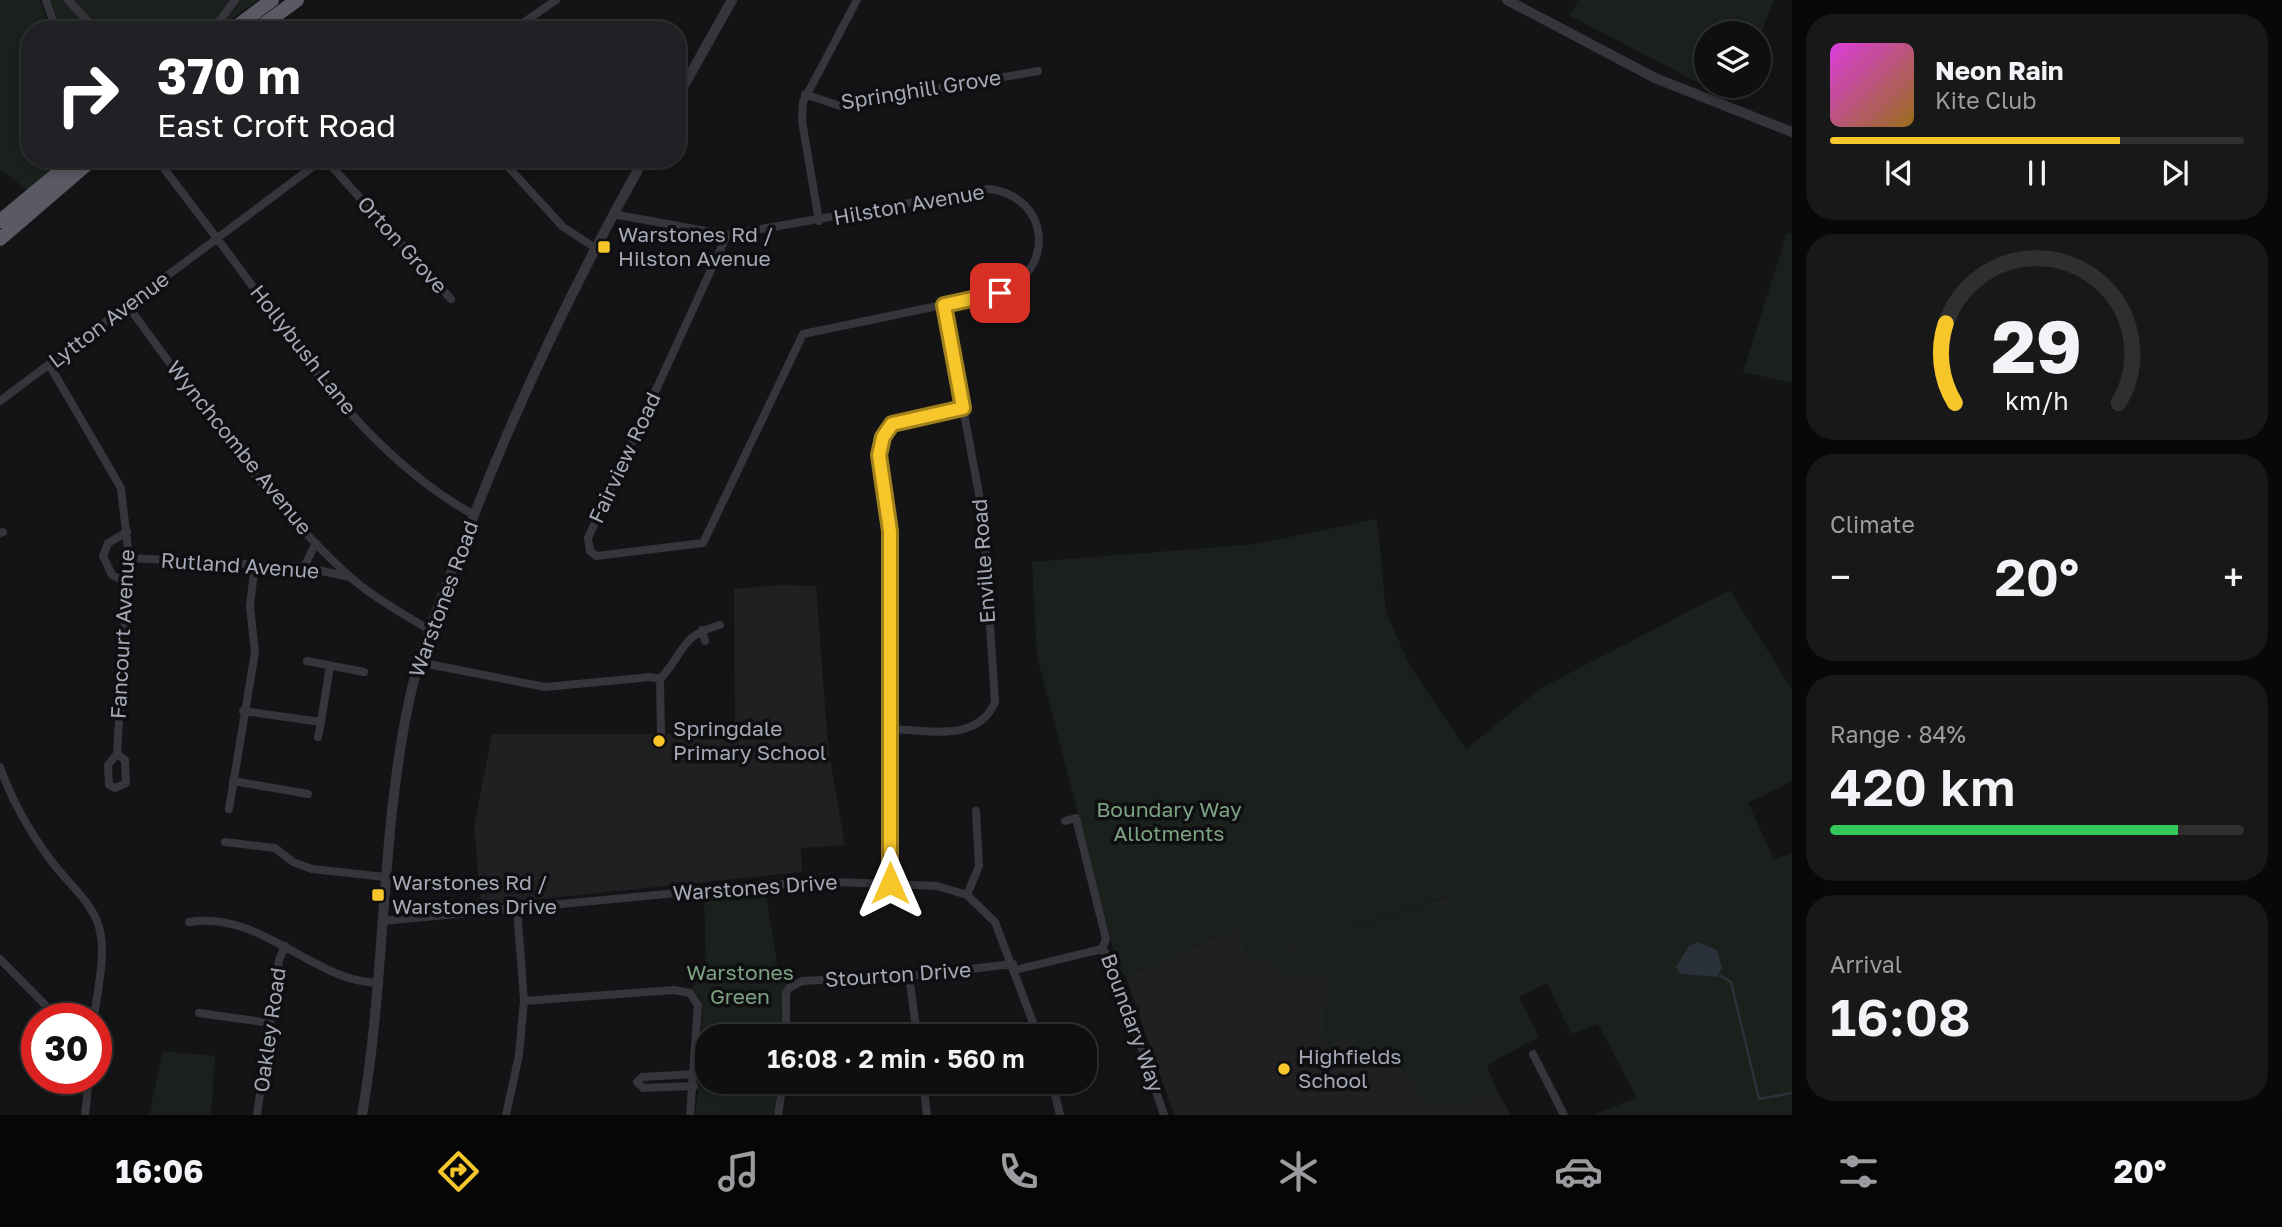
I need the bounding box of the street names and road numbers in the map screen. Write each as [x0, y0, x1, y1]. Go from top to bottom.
street label: Springhill Grove [839, 64, 1003, 115]
street label: Hilston Avenue [831, 178, 986, 230]
street label: Orton Grove [352, 190, 453, 298]
street label: Lytton Avenue [43, 265, 174, 373]
street label: Hollybush Lane [245, 279, 362, 419]
street label: Wynchcombe Avenue [162, 355, 318, 540]
street label: Fairview Road [582, 388, 666, 527]
street label: Enville Road [966, 498, 1000, 624]
street label: Warstones Road [403, 517, 483, 680]
street label: Rutland Avenue [160, 546, 320, 584]
street label: Fancourt Avenue [105, 548, 139, 720]
street label: Warstones Drive [672, 868, 838, 906]
street label: Boundary Way [1096, 950, 1170, 1096]
street label: Stourton Drive [824, 956, 972, 992]
street label: Oakley Road [247, 966, 291, 1094]

